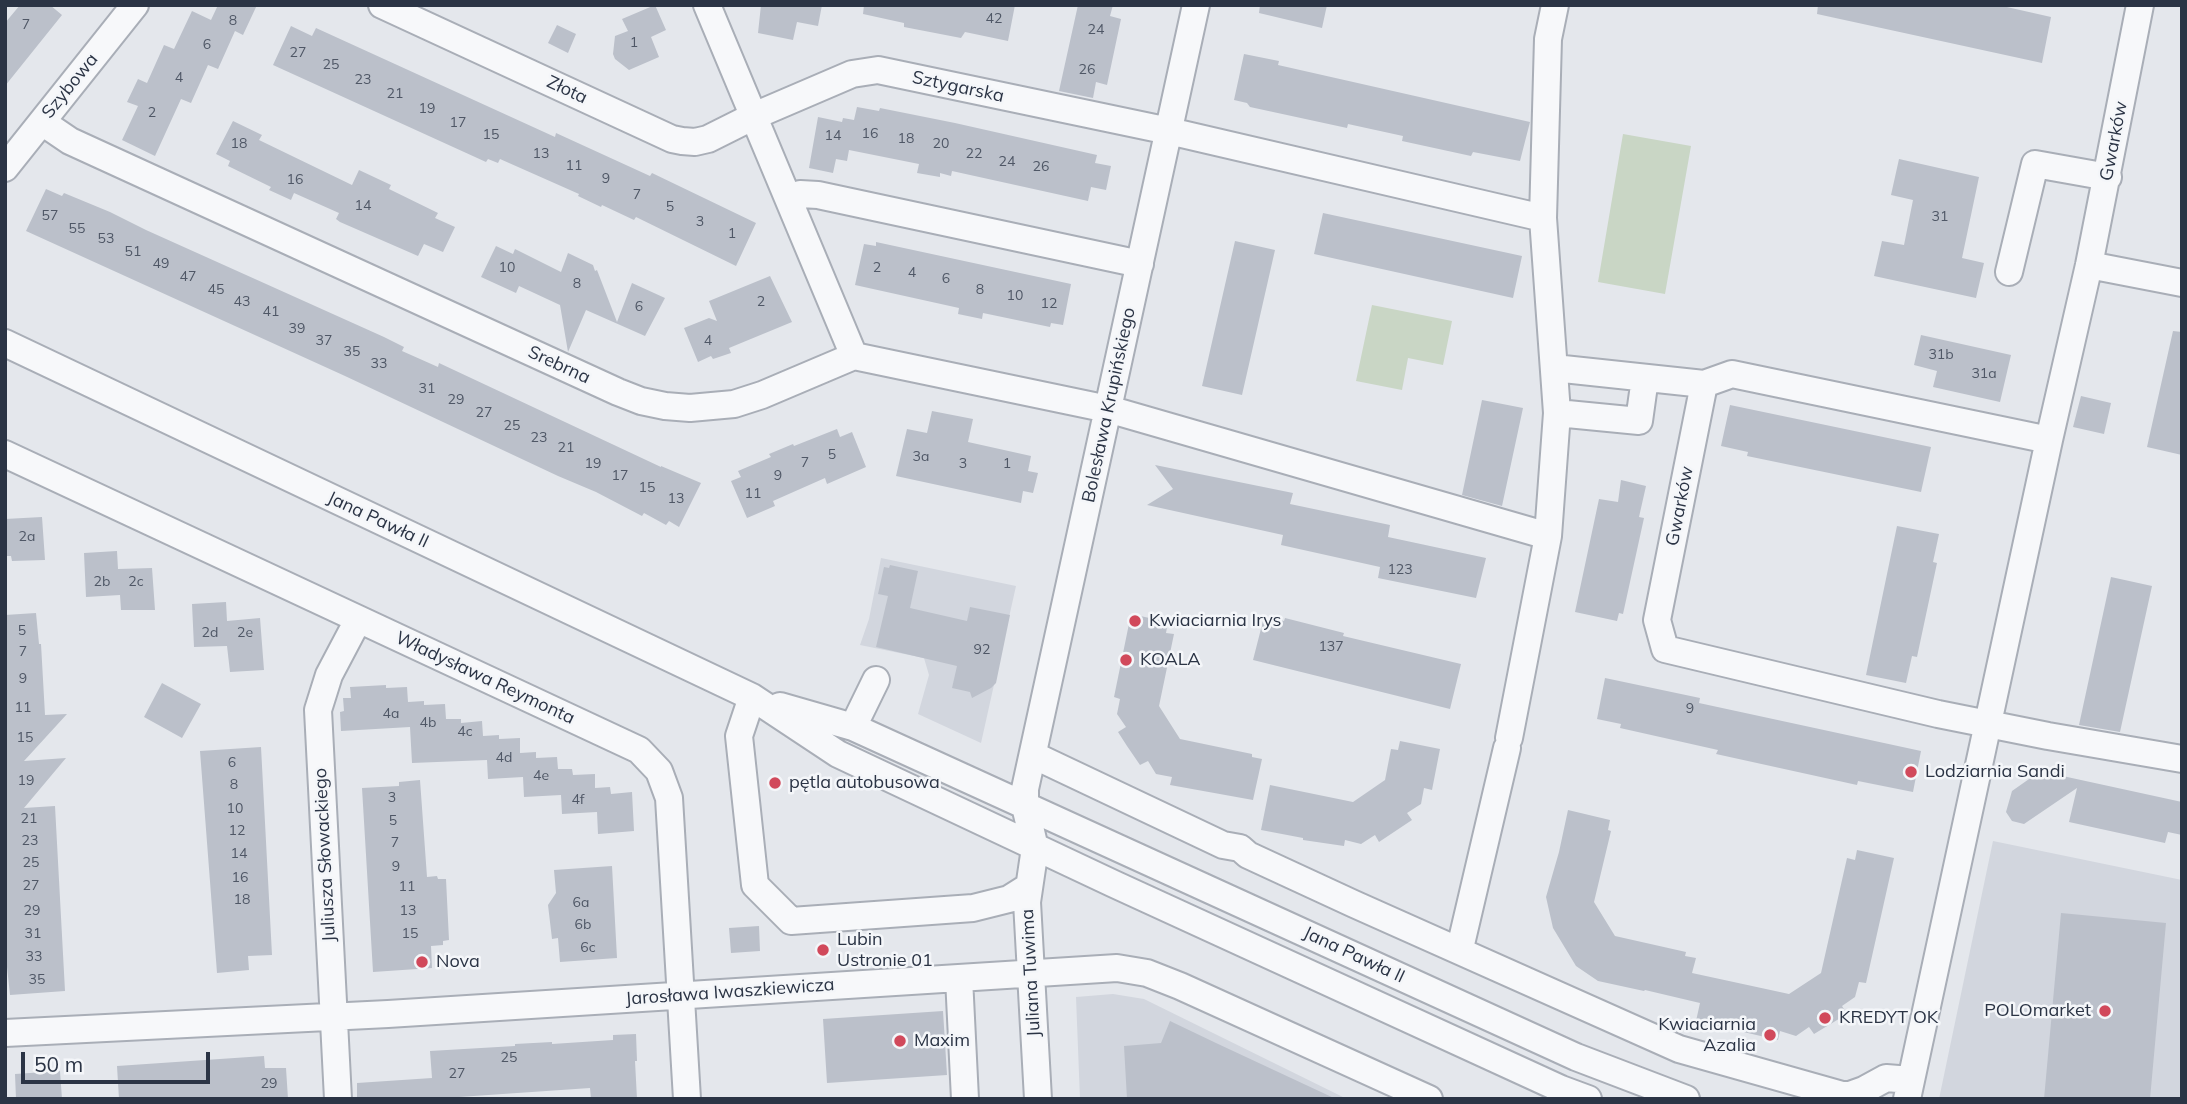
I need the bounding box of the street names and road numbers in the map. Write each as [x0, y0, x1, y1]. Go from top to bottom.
street label: Szybowa [37, 49, 103, 123]
street label: Sztygarska [910, 67, 1006, 107]
street label: Złota [543, 71, 591, 109]
street label: Gwarków [2096, 99, 2132, 183]
street label: Bolesława Krupińskiego [1078, 306, 1140, 504]
street label: Srebrna [524, 341, 594, 389]
street label: Gwarków [1662, 464, 1698, 548]
street label: Jana Pawła II [324, 487, 432, 553]
street label: Władysława Reymonta [392, 627, 578, 729]
street label: Juliusza Słowackiego [310, 767, 340, 943]
street label: Juliana Tuwima [1017, 908, 1045, 1038]
street label: Jana Pawła II [1300, 922, 1408, 988]
street label: Jarosława Iwaszkiewicza [625, 974, 835, 1010]

